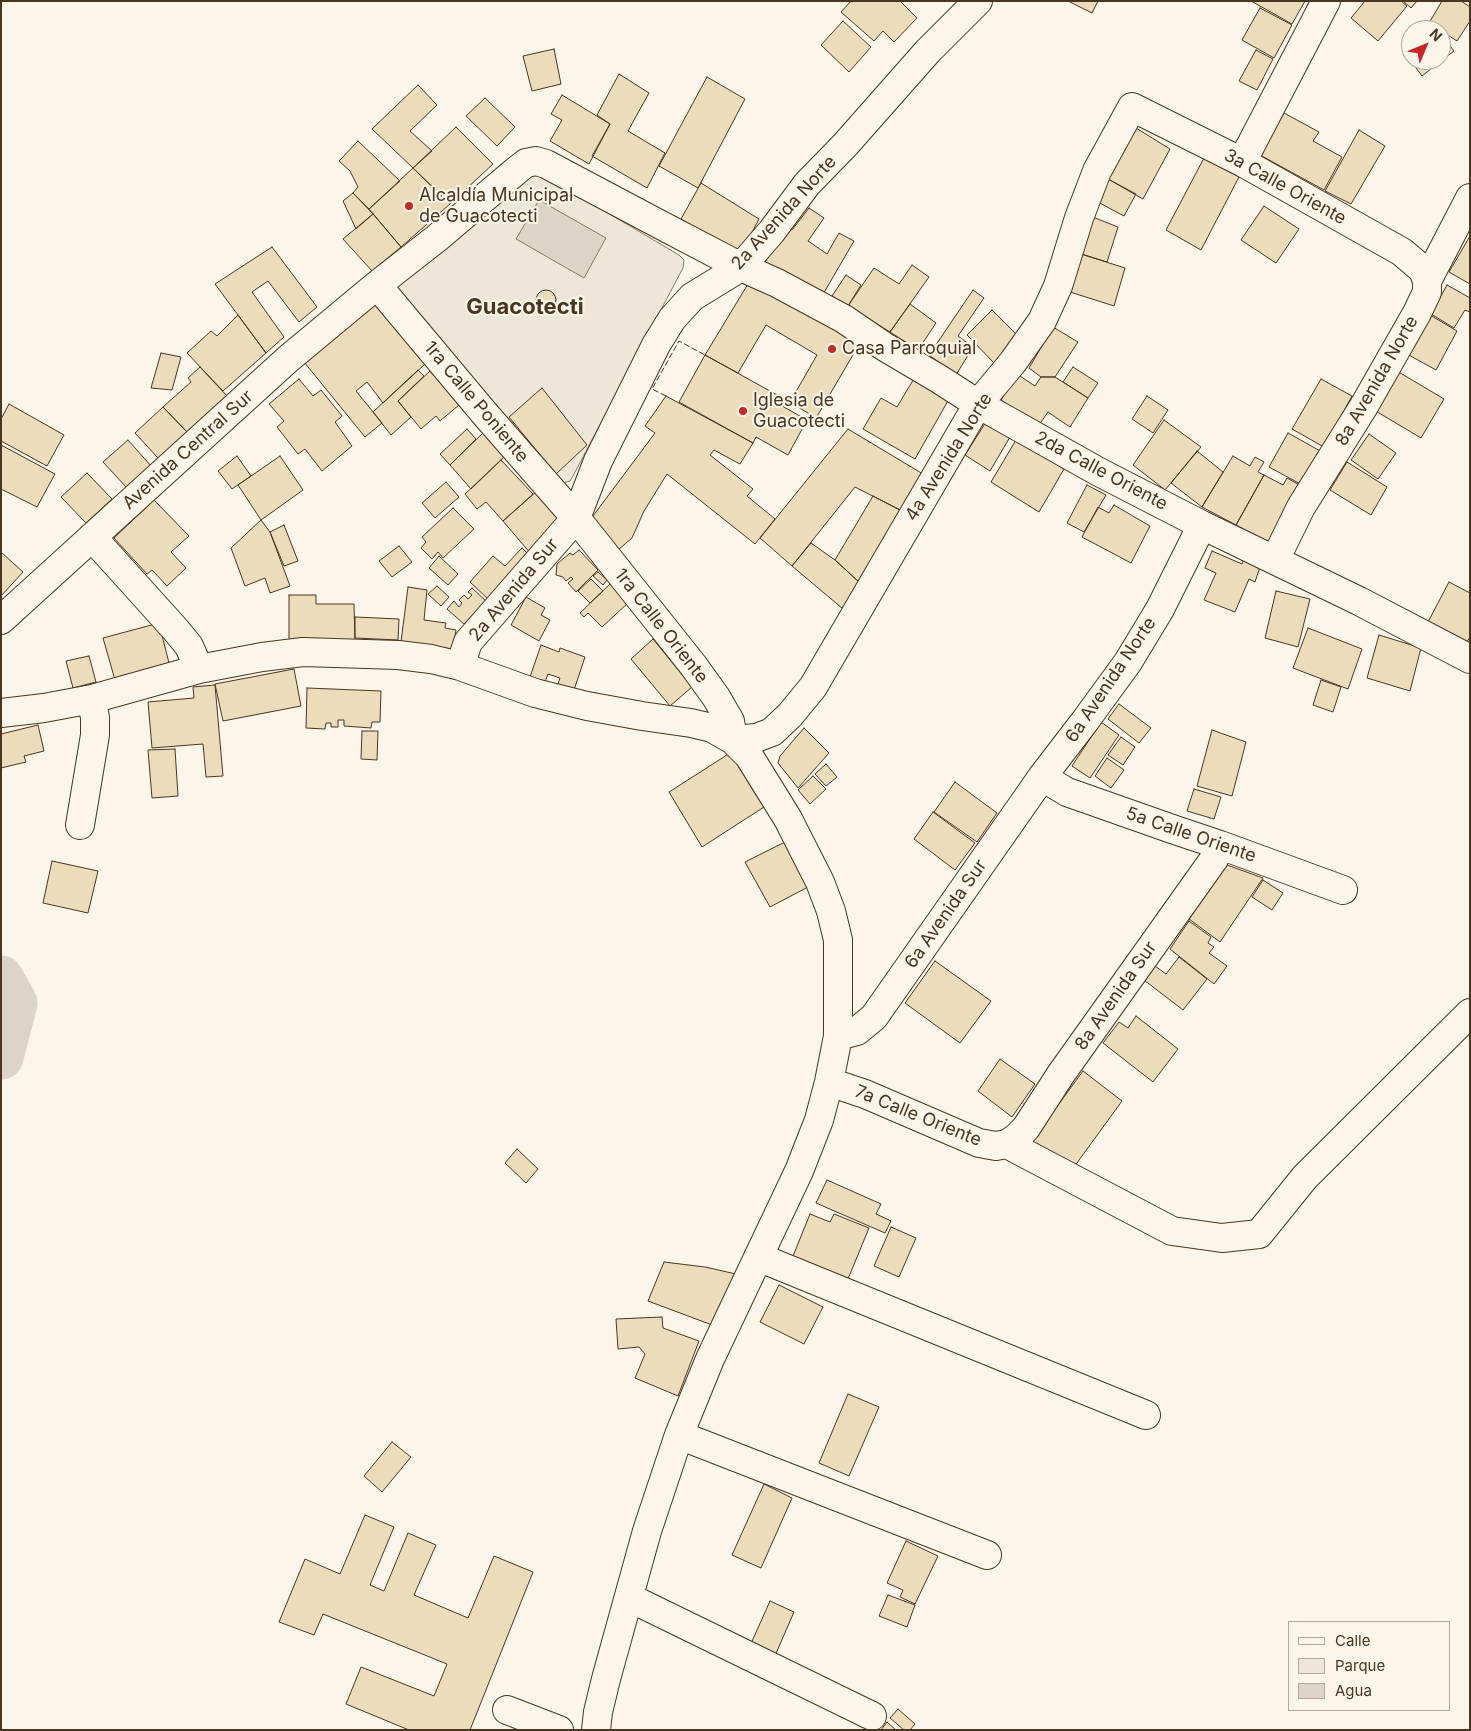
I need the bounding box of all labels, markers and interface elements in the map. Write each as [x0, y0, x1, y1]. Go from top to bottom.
north arrow [1401, 20, 1451, 70]
text: N [1426, 25, 1446, 45]
street label: 3a Calle Oriente [1220, 145, 1350, 229]
street label: 2a Avenida Norte [727, 151, 841, 275]
place label: Alcaldía Municipal de Guacotecti [419, 185, 573, 228]
marker: Alcaldía Municipal de Guacotecti [403, 200, 415, 212]
district label: Guacotecti [466, 294, 584, 320]
street label: 8a Avenida Norte [1331, 312, 1423, 450]
street label: 1ra Calle Poniente [419, 337, 533, 467]
place label: Casa Parroquial [842, 338, 976, 360]
marker: Casa Parroquial [826, 343, 838, 355]
street label: Avenida Central Sur [118, 386, 258, 514]
street label: 4a Avenida Norte [901, 389, 997, 525]
place label: Iglesia de Guacotecti [753, 390, 845, 432]
marker: Iglesia de Guacotecti [737, 405, 749, 417]
street label: 2da Calle Oriente [1031, 427, 1171, 515]
street label: 2a Avenida Sur [465, 534, 563, 646]
street label: 1ra Calle Oriente [610, 564, 712, 688]
street label: 6a Avenida Norte [1061, 613, 1161, 747]
street label: 5a Calle Oriente [1123, 803, 1259, 867]
street label: 6a Avenida Sur [900, 855, 992, 973]
street label: 8a Avenida Sur [1070, 937, 1162, 1055]
street label: 7a Calle Oriente [852, 1081, 984, 1151]
legend [1288, 1621, 1451, 1711]
text: Calle [1335, 1631, 1370, 1650]
text: Parque [1335, 1656, 1385, 1675]
text: Agua [1335, 1681, 1372, 1700]

